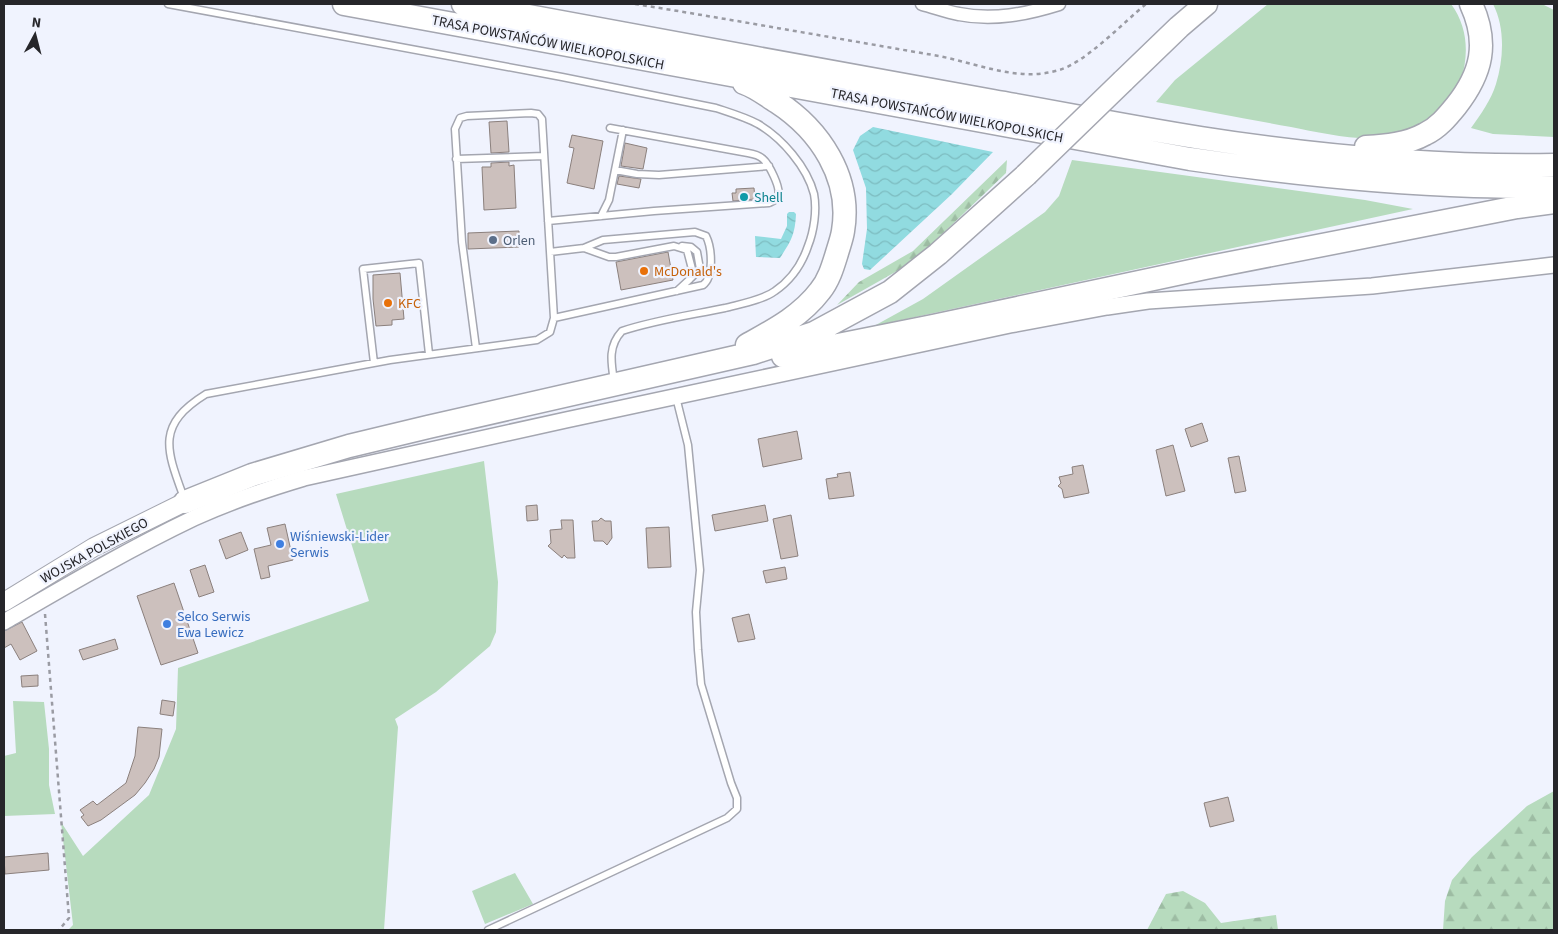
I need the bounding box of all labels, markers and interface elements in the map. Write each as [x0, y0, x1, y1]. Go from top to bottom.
north arrow [10, 10, 60, 60]
street label: TRASA POWSTAŃCÓW WIELKOPOLSKICH [430, 11, 666, 75]
text: N [31, 13, 42, 34]
street label: TRASA POWSTAŃCÓW WIELKOPOLSKICH [829, 84, 1065, 148]
place label: Shell [754, 188, 784, 208]
marker: Shell [738, 191, 750, 203]
place label: Orlen [503, 231, 535, 251]
marker: Orlen [487, 234, 499, 246]
place label: McDonald's [654, 262, 722, 282]
marker: McDonald's [638, 265, 650, 277]
place label: KFC [398, 294, 421, 314]
marker: KFC [382, 297, 394, 309]
street label: WOJSKA POLSKIEGO [37, 513, 152, 589]
place label: Wiśniewski-Lider Serwis [290, 527, 389, 563]
marker: Wiśniewski-Lider Serwis [274, 538, 286, 550]
place label: Selco Serwis Ewa Lewicz [177, 607, 251, 643]
marker: Selco Serwis Ewa Lewicz [161, 618, 173, 630]

